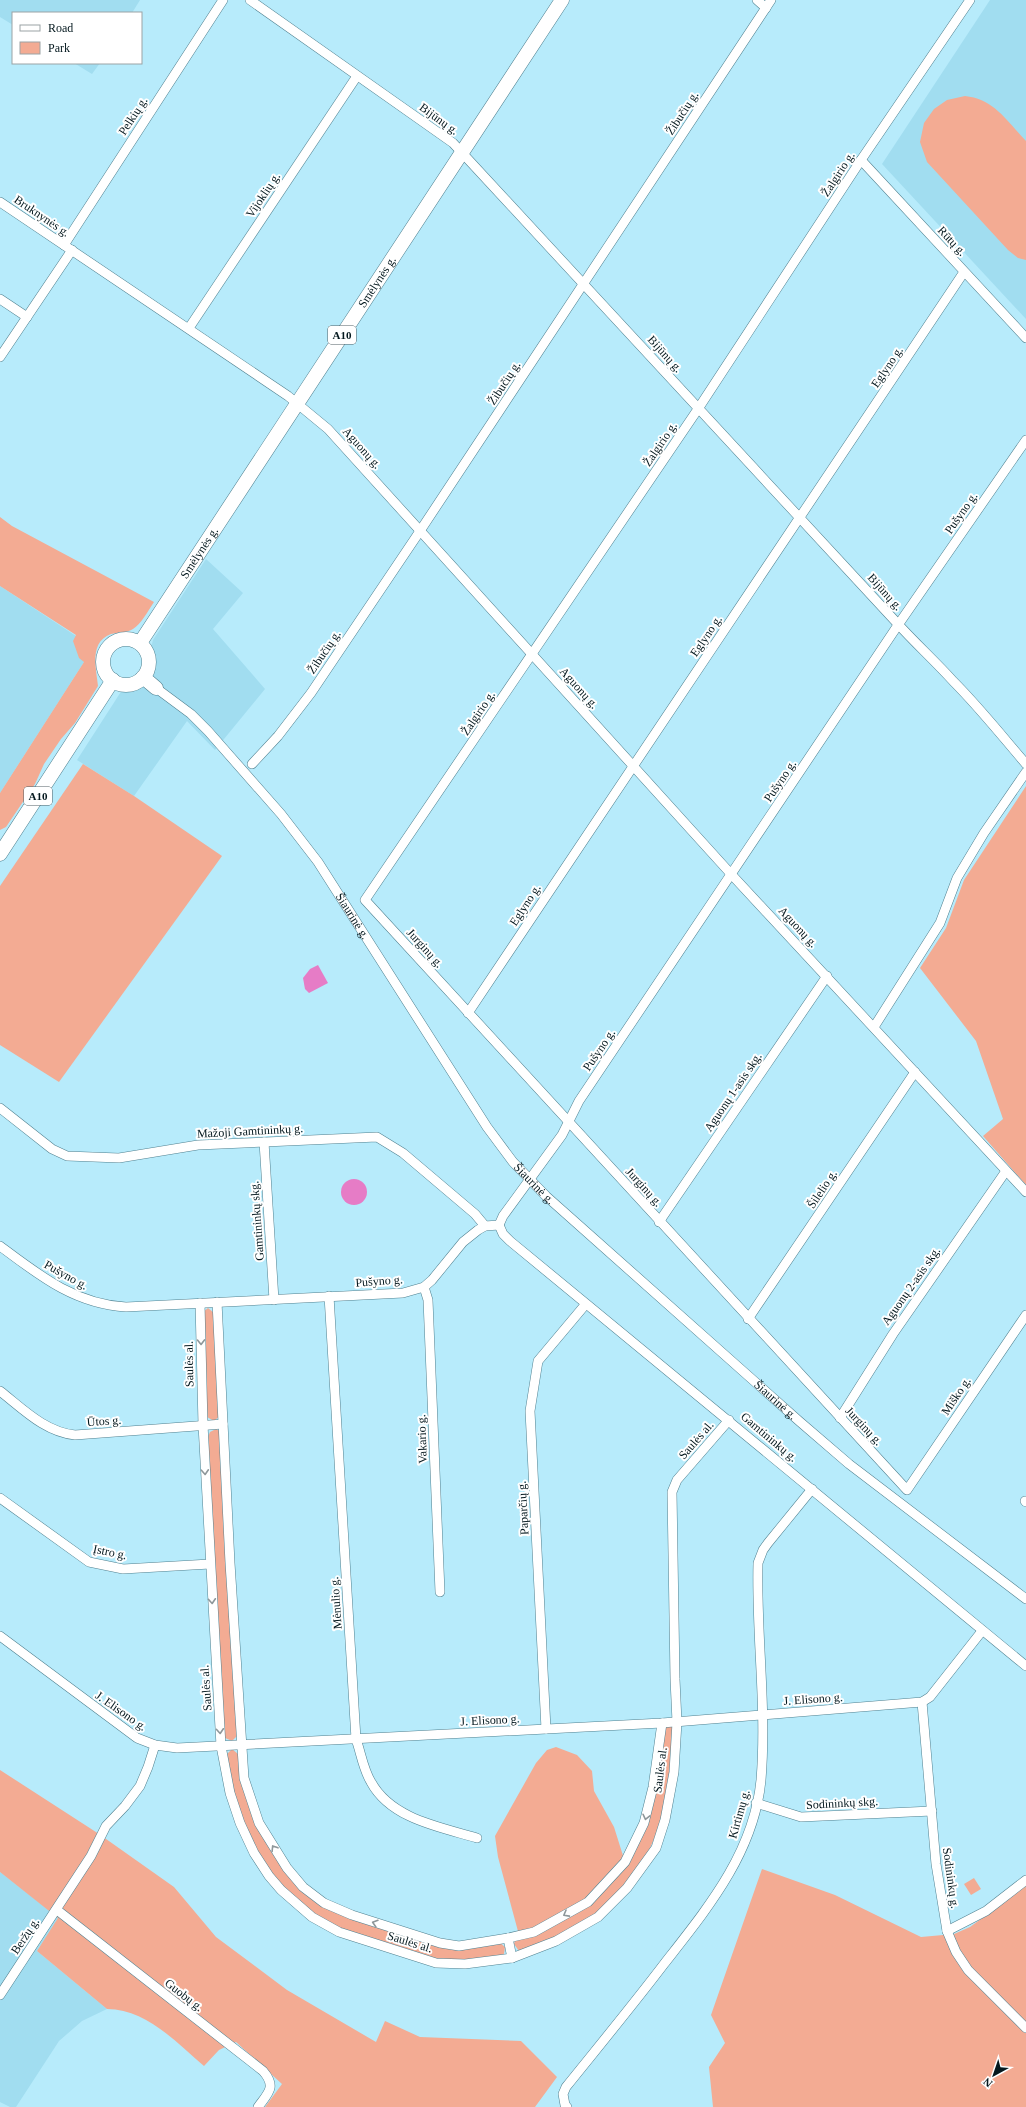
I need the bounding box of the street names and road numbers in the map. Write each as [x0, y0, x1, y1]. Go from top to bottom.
street label: Žibučių g. [663, 89, 701, 137]
street label: Pelkių g. [116, 94, 150, 138]
street label: Bijūnų g. [417, 100, 461, 138]
street label: Žalgirio g. [818, 149, 858, 199]
street label: Vijoklių g. [243, 170, 283, 220]
street label: Bruknynės g. [12, 192, 72, 240]
street label: Rūtų g. [935, 223, 969, 259]
street label: Smėlynės g. [355, 253, 399, 310]
road number: A10 [328, 326, 356, 344]
street label: Bijūnų g. [645, 333, 685, 375]
street label: Eglyno g. [868, 344, 906, 390]
street label: Žibučių g. [485, 359, 523, 407]
street label: Žalgirio g. [640, 419, 680, 469]
street label: Aguonų g. [340, 424, 384, 472]
street label: Pušyno g. [942, 490, 980, 536]
street label: Smėlynės g. [177, 524, 221, 581]
street label: Bijūnų g. [865, 571, 905, 613]
street label: Eglyno g. [687, 613, 725, 659]
street label: Žibučių g. [304, 628, 344, 676]
street label: Aguonų g. [557, 664, 601, 712]
street label: Žalgirio g. [458, 688, 498, 738]
street label: Pušyno g. [761, 757, 799, 805]
road number: A10 [24, 787, 52, 805]
street label: Eglyno g. [506, 882, 544, 928]
street label: Šiaurinė g. [333, 890, 372, 942]
street label: Aguonų g. [776, 904, 820, 950]
street label: Jurginų g. [404, 926, 446, 970]
street label: Pušyno g. [580, 1026, 618, 1074]
street label: Aguonų 1-asis skg. [701, 1050, 765, 1134]
street label: Mažoji Gamtininkų g. [197, 1121, 303, 1141]
street label: Šiaurinė g. [511, 1160, 557, 1207]
street label: Jurginų g. [623, 1165, 665, 1209]
street label: Šilelio g. [804, 1167, 840, 1211]
street label: Gamtininkų skg. [247, 1181, 267, 1261]
street label: Aguonų 2-asis skg. [879, 1244, 943, 1328]
street label: Pušyno g. [42, 1257, 90, 1293]
street label: Pušyno g. [355, 1272, 403, 1290]
street label: Saulės al. [182, 1341, 196, 1387]
street label: Miško g. [938, 1374, 974, 1418]
street label: Šiaurinė g. [751, 1377, 799, 1422]
street label: Jurginų g. [843, 1404, 885, 1448]
street label: Gamtininkų g. [738, 1409, 800, 1465]
street label: Ūtos g. [86, 1413, 122, 1429]
street label: Vakario g. [414, 1414, 430, 1464]
street label: Saulės al. [676, 1418, 716, 1462]
street label: Paparčių g. [515, 1481, 531, 1535]
street label: Įstro g. [92, 1542, 128, 1562]
street label: Mėnulio g. [327, 1576, 345, 1630]
street label: Saulės al. [197, 1665, 215, 1711]
street label: J. Elisono g. [93, 1688, 149, 1734]
street label: J. Elisono g. [783, 1690, 843, 1708]
street label: J. Elisono g. [460, 1711, 520, 1729]
street label: Saulės al. [650, 1746, 670, 1794]
street label: Kirtimų g. [725, 1788, 753, 1840]
street label: Sodininkų skg. [806, 1794, 878, 1812]
street label: Sodininkų g. [940, 1847, 962, 1909]
street label: Beržų g. [8, 1915, 42, 1957]
street label: Saulės al. [386, 1929, 434, 1955]
street label: Guobų g. [162, 1976, 206, 2014]

